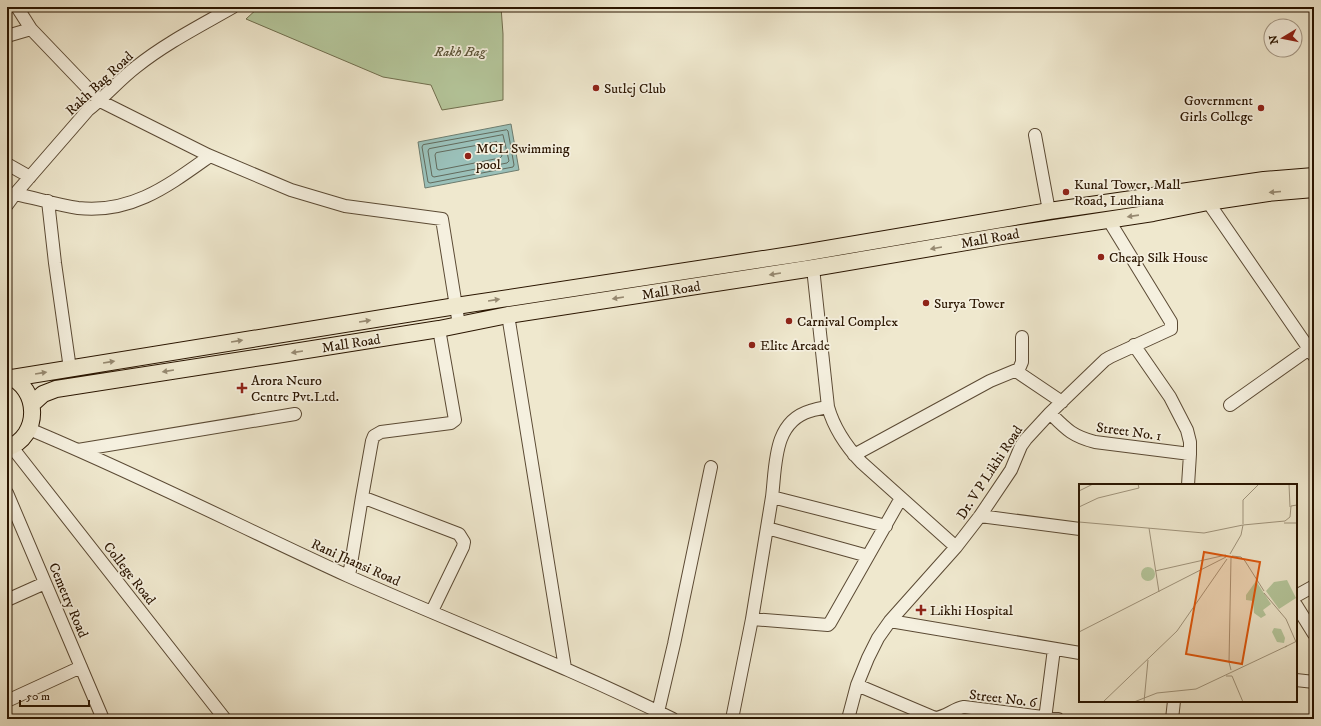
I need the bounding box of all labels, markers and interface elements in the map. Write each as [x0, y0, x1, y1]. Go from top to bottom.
north arrow [1263, 18, 1303, 58]
text: N [1266, 34, 1282, 45]
park label: Rakh Bag [433, 43, 487, 61]
street label: Rakh Bag Road [62, 48, 137, 120]
place label: Sutlej Club [604, 80, 666, 98]
marker: Sutlej Club [591, 83, 601, 93]
place label: Government Girls College [1180, 92, 1254, 126]
marker: Government Girls College [1256, 103, 1266, 113]
place label: MCL Swimming pool [475, 140, 570, 174]
marker: MCL Swimming pool [463, 151, 473, 161]
place label: Kunal Tower, Mall Road, Ludhiana [1074, 176, 1181, 210]
marker: Kunal Tower, Mall Road, Ludhiana [1061, 187, 1071, 197]
one-way arrow [1269, 189, 1281, 196]
one-way arrow [1127, 213, 1139, 219]
street label: Mall Road [959, 225, 1021, 253]
one-way arrow [930, 245, 942, 251]
place label: Cheap Silk House [1109, 249, 1208, 267]
marker: Cheap Silk House [1096, 252, 1106, 262]
one-way arrow [768, 271, 781, 277]
street label: Mall Road [641, 277, 702, 305]
one-way arrow [612, 295, 625, 301]
place label: Surya Tower [934, 295, 1006, 313]
one-way arrow [488, 297, 500, 303]
marker: Surya Tower [921, 298, 931, 308]
place label: Carnival Complex [797, 313, 898, 331]
marker: Carnival Complex [784, 316, 794, 326]
one-way arrow [359, 317, 371, 323]
street label: Mall Road [321, 330, 382, 358]
place label: Elite Arcade [760, 337, 830, 355]
one-way arrow [231, 338, 243, 344]
marker: Elite Arcade [747, 340, 757, 350]
one-way arrow [291, 349, 303, 355]
one-way arrow [103, 359, 115, 365]
one-way arrow [162, 369, 174, 375]
one-way arrow [35, 370, 47, 376]
place label: Arora Neuro Centre Pvt.Ltd. [251, 372, 339, 406]
marker: Arora Neuro Centre Pvt.Ltd. [236, 382, 248, 394]
street label: Street No. 1 [1095, 419, 1163, 445]
street label: Dr. V P Likhi Road [953, 422, 1027, 523]
inset map [1079, 484, 1297, 702]
street label: Rani Jhansi Road [308, 535, 403, 591]
street label: College Road [99, 539, 159, 609]
street label: Cemetry Road [44, 560, 92, 641]
place label: Likhi Hospital [930, 602, 1014, 620]
marker: Likhi Hospital [915, 604, 927, 616]
scale bar [20, 682, 89, 708]
street label: Street No. 6 [968, 686, 1038, 712]
text: 50 m [26, 689, 50, 704]

